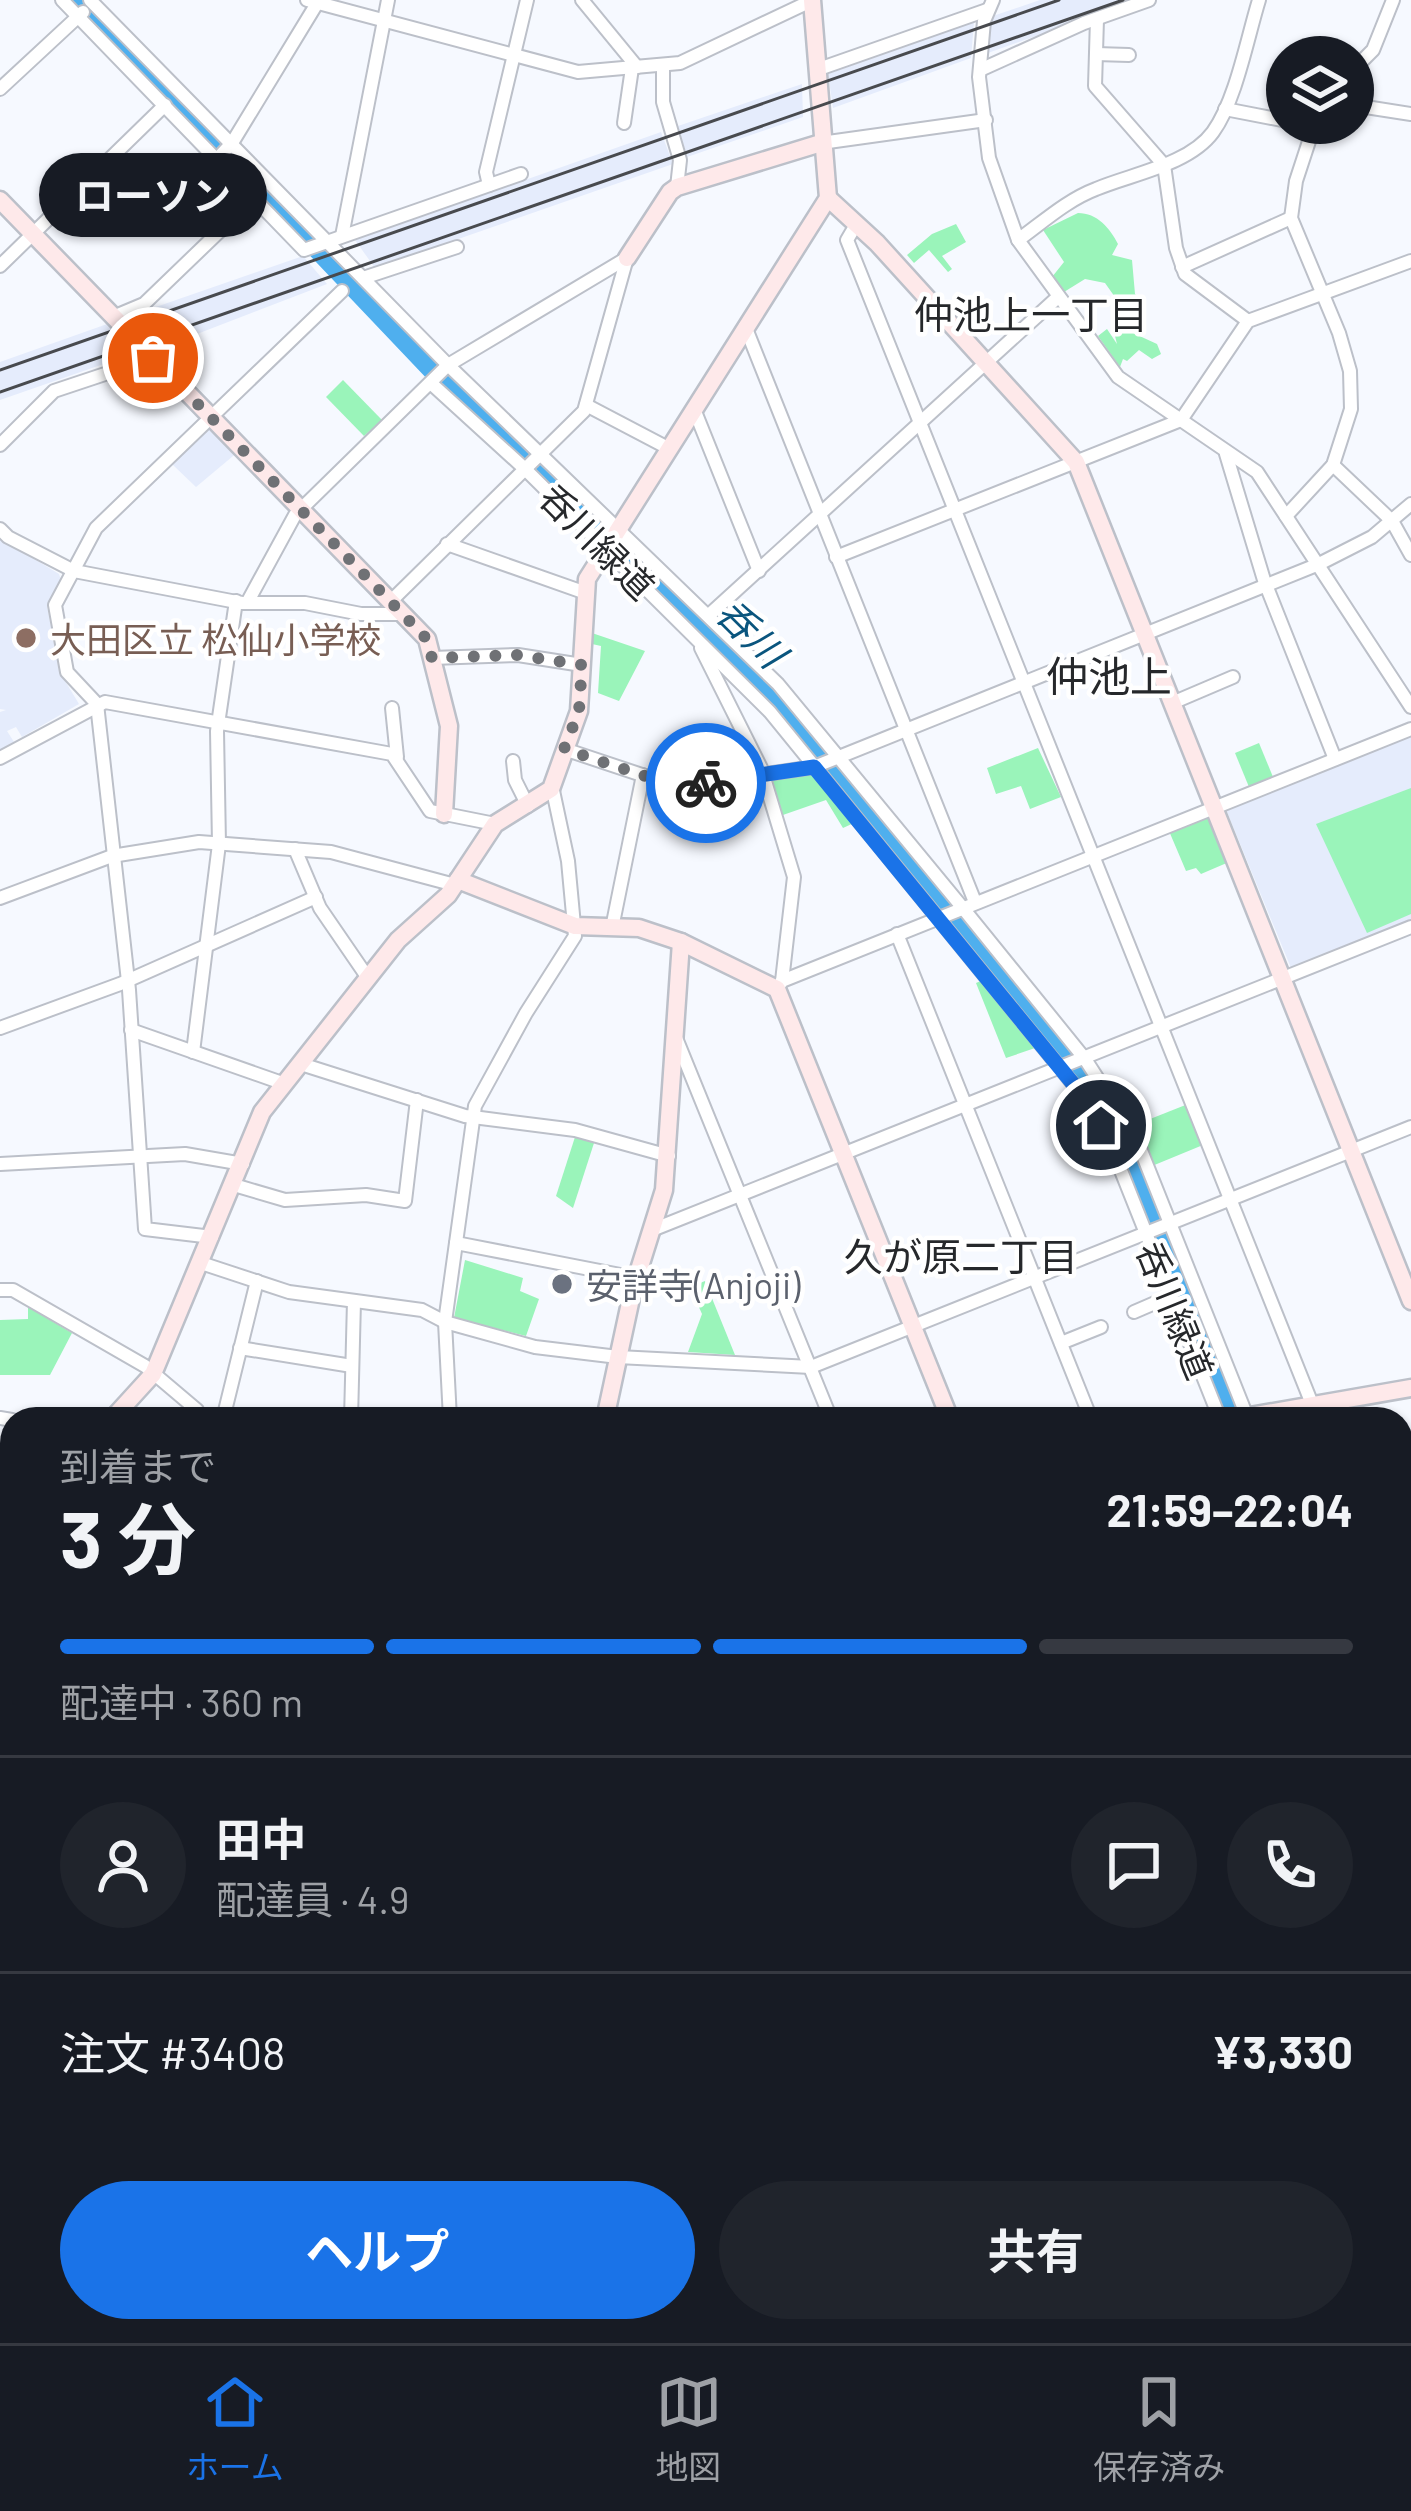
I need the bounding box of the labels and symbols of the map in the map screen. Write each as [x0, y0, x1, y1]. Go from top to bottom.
callout: ローソン [39, 154, 267, 238]
district label: 仲池上一丁目 [914, 290, 1148, 337]
pin [102, 307, 204, 409]
street label: 呑川緑道 [532, 475, 664, 607]
water label: 呑川 [708, 588, 799, 679]
place label: 大田区立 松仙小学校 [50, 617, 381, 660]
marker: 大田区立 松仙小学校 [13, 625, 39, 651]
district label: 仲池上 [1046, 650, 1172, 700]
courier [646, 723, 766, 843]
pin [1050, 1074, 1152, 1176]
district label: 久が原二丁目 [844, 1232, 1078, 1279]
street label: 呑川緑道 [1129, 1235, 1223, 1385]
place label: 安詳寺(Anjoji) [586, 1263, 801, 1306]
marker: 安詳寺(Anjoji) [549, 1271, 575, 1297]

